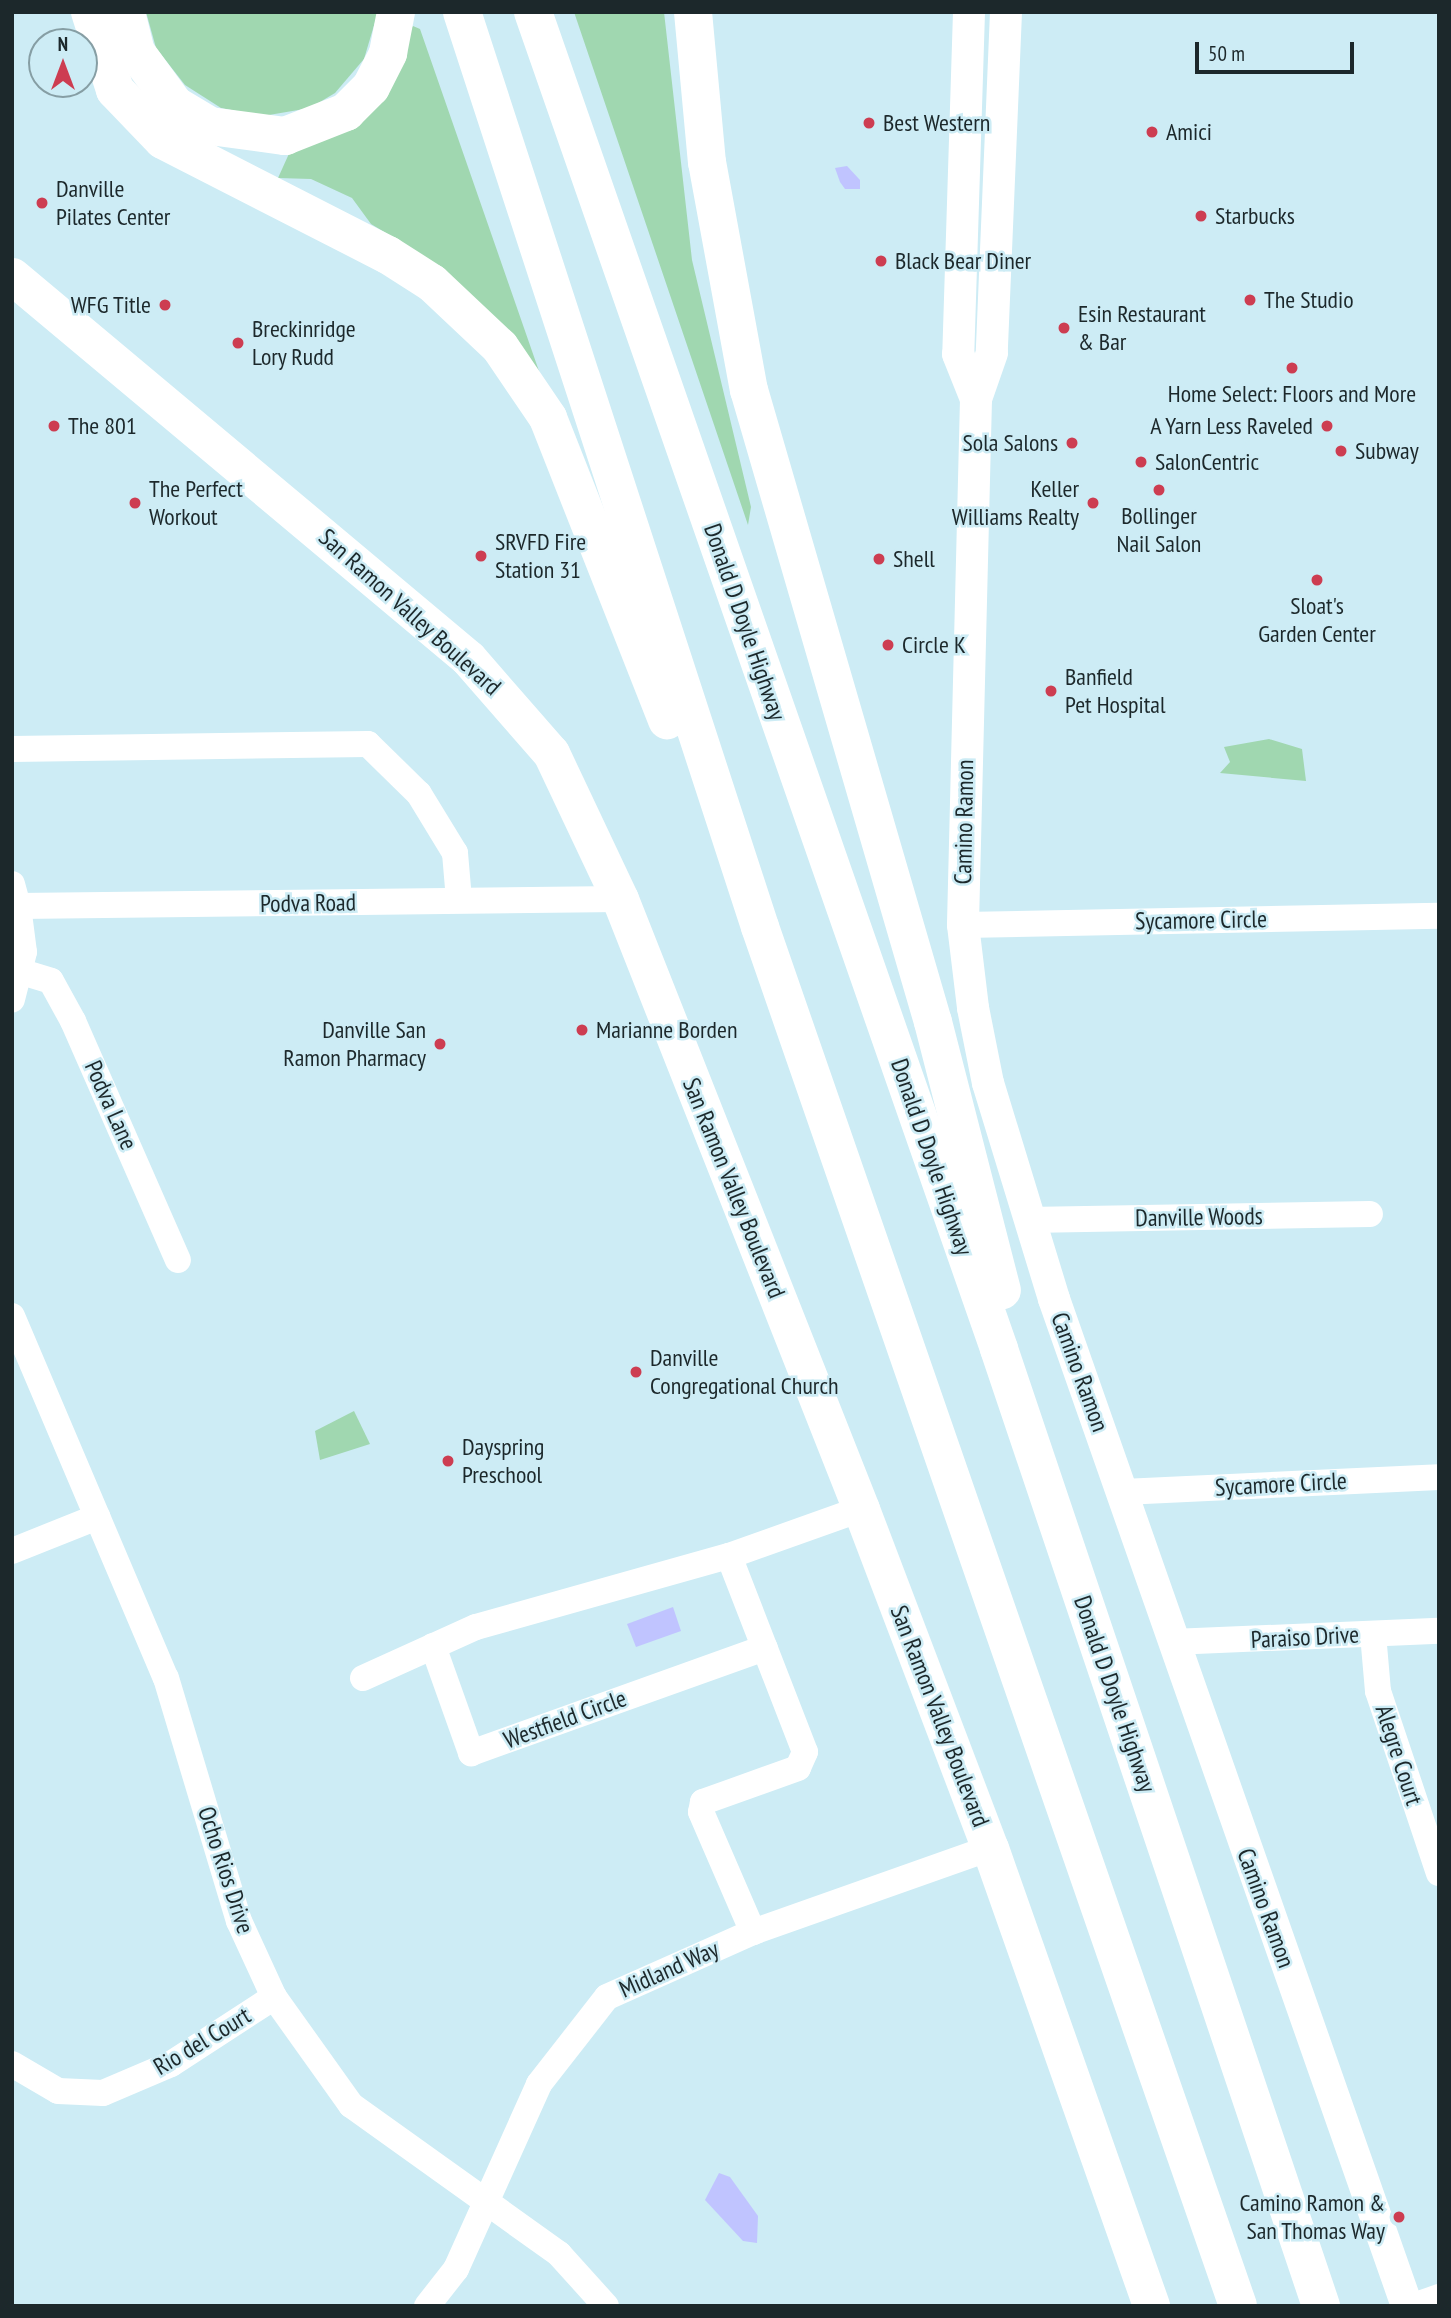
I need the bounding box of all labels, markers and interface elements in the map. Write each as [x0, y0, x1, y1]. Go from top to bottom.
north arrow [28, 28, 98, 98]
scale bar [1199, 28, 1358, 72]
text: N [58, 32, 68, 56]
text: 50 m [1208, 40, 1245, 67]
place label: Best Western [883, 109, 991, 137]
marker: Best Western [861, 115, 877, 131]
place label: Amici [1166, 118, 1212, 146]
marker: Amici [1144, 124, 1160, 140]
place label: Danville Pilates Center [56, 175, 170, 231]
marker: Danville Pilates Center [34, 195, 50, 211]
place label: Starbucks [1215, 202, 1295, 230]
marker: Starbucks [1193, 208, 1209, 224]
place label: Black Bear Diner [895, 247, 1032, 275]
marker: Black Bear Diner [873, 253, 889, 269]
place label: The Studio [1264, 286, 1354, 314]
place label: WFG Title [70, 291, 151, 319]
marker: The Studio [1242, 292, 1258, 308]
marker: WFG Title [157, 297, 173, 313]
place label: Esin Restaurant & Bar [1078, 300, 1206, 356]
place label: Breckinridge Lory Rudd [252, 315, 356, 371]
marker: Esin Restaurant & Bar [1056, 320, 1072, 336]
marker: Breckinridge Lory Rudd [230, 335, 246, 351]
marker: Home Select: Floors and More [1284, 360, 1300, 376]
place label: Home Select: Floors and More [1168, 380, 1416, 408]
place label: The 801 [68, 412, 137, 440]
place label: A Yarn Less Raveled [1149, 412, 1313, 440]
marker: The 801 [46, 418, 62, 434]
marker: A Yarn Less Raveled [1319, 418, 1335, 434]
place label: Sola Salons [963, 429, 1058, 457]
marker: Sola Salons [1064, 435, 1080, 451]
place label: Subway [1355, 437, 1419, 465]
marker: Subway [1333, 443, 1349, 459]
place label: SalonCentric [1155, 448, 1259, 476]
marker: SalonCentric [1133, 454, 1149, 470]
place label: The Perfect Workout [149, 475, 243, 531]
place label: Keller Williams Realty [952, 475, 1079, 531]
marker: Bollinger Nail Salon [1151, 482, 1167, 498]
marker: The Perfect Workout [127, 495, 143, 511]
marker: Keller Williams Realty [1085, 495, 1101, 511]
place label: Bollinger Nail Salon [1117, 502, 1201, 558]
street label: Donald D Doyle Highway [698, 520, 792, 724]
street label: San Ramon Valley Boulevard [313, 522, 507, 702]
place label: SRVFD Fire Station 31 [495, 528, 586, 584]
place label: Shell [893, 545, 935, 573]
marker: SRVFD Fire Station 31 [473, 548, 489, 564]
marker: Shell [871, 551, 887, 567]
marker: Sloat's Garden Center [1309, 572, 1325, 588]
place label: Sloat's Garden Center [1258, 592, 1376, 648]
place label: Circle K [902, 631, 966, 659]
marker: Circle K [880, 637, 896, 653]
place label: Banfield Pet Hospital [1065, 663, 1166, 719]
marker: Banfield Pet Hospital [1043, 683, 1059, 699]
street label: Camino Ramon [949, 759, 979, 885]
street label: Podva Road [260, 888, 356, 918]
street label: Sycamore Circle [1135, 904, 1267, 936]
place label: Danville San Ramon Pharmacy [283, 1016, 426, 1072]
place label: Marianne Borden [596, 1016, 737, 1044]
marker: Marianne Borden [574, 1022, 590, 1038]
marker: Danville San Ramon Pharmacy [432, 1036, 448, 1052]
street label: Donald D Doyle Highway [885, 1055, 979, 1259]
street label: Podva Lane [79, 1056, 143, 1154]
street label: San Ramon Valley Boulevard [676, 1073, 792, 1303]
street label: Danville Woods [1135, 1201, 1263, 1233]
street label: Camino Ramon [1045, 1308, 1115, 1436]
place label: Danville Congregational Church [650, 1344, 838, 1400]
marker: Danville Congregational Church [628, 1364, 644, 1380]
place label: Dayspring Preschool [462, 1433, 544, 1489]
marker: Dayspring Preschool [440, 1453, 456, 1469]
street label: Sycamore Circle [1214, 1466, 1348, 1502]
street label: Donald D Doyle Highway [1068, 1592, 1162, 1796]
street label: San Ramon Valley Boulevard [884, 1601, 996, 1831]
street label: Paraiso Drive [1250, 1620, 1360, 1654]
street label: Westfield Circle [500, 1684, 630, 1754]
street label: Alegre Court [1369, 1701, 1429, 1809]
street label: Ocho Rios Drive [192, 1803, 260, 1937]
street label: Camino Ramon [1231, 1844, 1301, 1972]
street label: Midland Way [615, 1934, 723, 2004]
street label: Rio del Court [148, 2001, 256, 2081]
place label: Camino Ramon & San Thomas Way [1239, 2189, 1385, 2245]
marker: Camino Ramon & San Thomas Way [1391, 2209, 1407, 2225]

